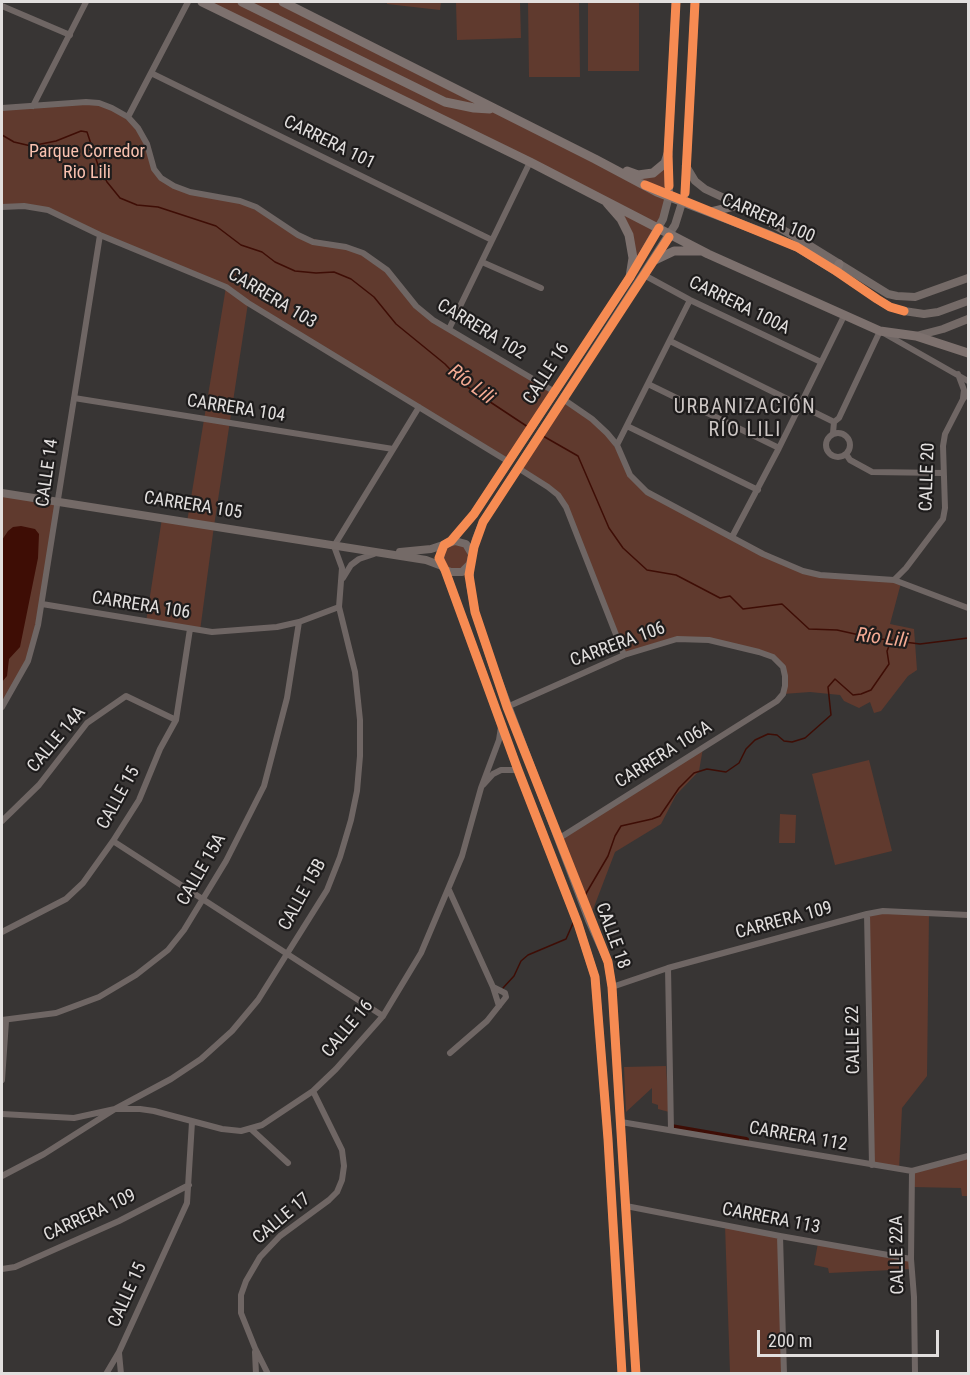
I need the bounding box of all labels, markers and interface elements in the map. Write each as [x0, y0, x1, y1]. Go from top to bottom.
street label: CARRERA 101 [280, 112, 378, 174]
park label: Parque Corredor Rio Lili [29, 141, 145, 184]
street label: CARRERA 100 [718, 190, 818, 248]
street label: CARRERA 103 [224, 264, 320, 334]
street label: CARRERA 100A [685, 272, 793, 340]
street label: CARRERA 102 [433, 295, 529, 365]
street label: CALLE 16 [519, 339, 575, 409]
water label: Río Lili [443, 360, 499, 410]
street label: CARRERA 104 [185, 391, 287, 427]
district label: URBANIZACIÓN RÍO LILI [674, 396, 816, 443]
street label: CALLE 14 [33, 438, 63, 508]
street label: CALLE 20 [916, 442, 940, 512]
street label: CARRERA 105 [142, 488, 244, 524]
street label: CARRERA 106 [90, 588, 192, 624]
street label: CARRERA 106 [568, 618, 668, 672]
water label: Río Lili [855, 624, 909, 654]
street label: CALLE 14A [23, 703, 91, 777]
street label: CARRERA 106A [612, 717, 716, 793]
street label: CALLE 15 [93, 763, 145, 833]
street label: CALLE 15A [173, 830, 231, 910]
street label: CALLE 15B [275, 855, 331, 935]
street label: CARRERA 109 [733, 898, 835, 944]
street label: CALLE 18 [590, 900, 634, 972]
street label: CALLE 16 [318, 996, 378, 1062]
street label: CALLE 22 [843, 1006, 865, 1074]
street label: CARRERA 112 [747, 1118, 849, 1156]
street label: CARRERA 109 [40, 1185, 140, 1247]
street label: CALLE 17 [249, 1189, 315, 1249]
street label: CARRERA 113 [720, 1199, 822, 1239]
street label: CALLE 22A [887, 1215, 909, 1295]
street label: CALLE 15 [104, 1259, 152, 1331]
scale bar [760, 1318, 942, 1356]
text: 200 m [768, 1330, 812, 1351]

